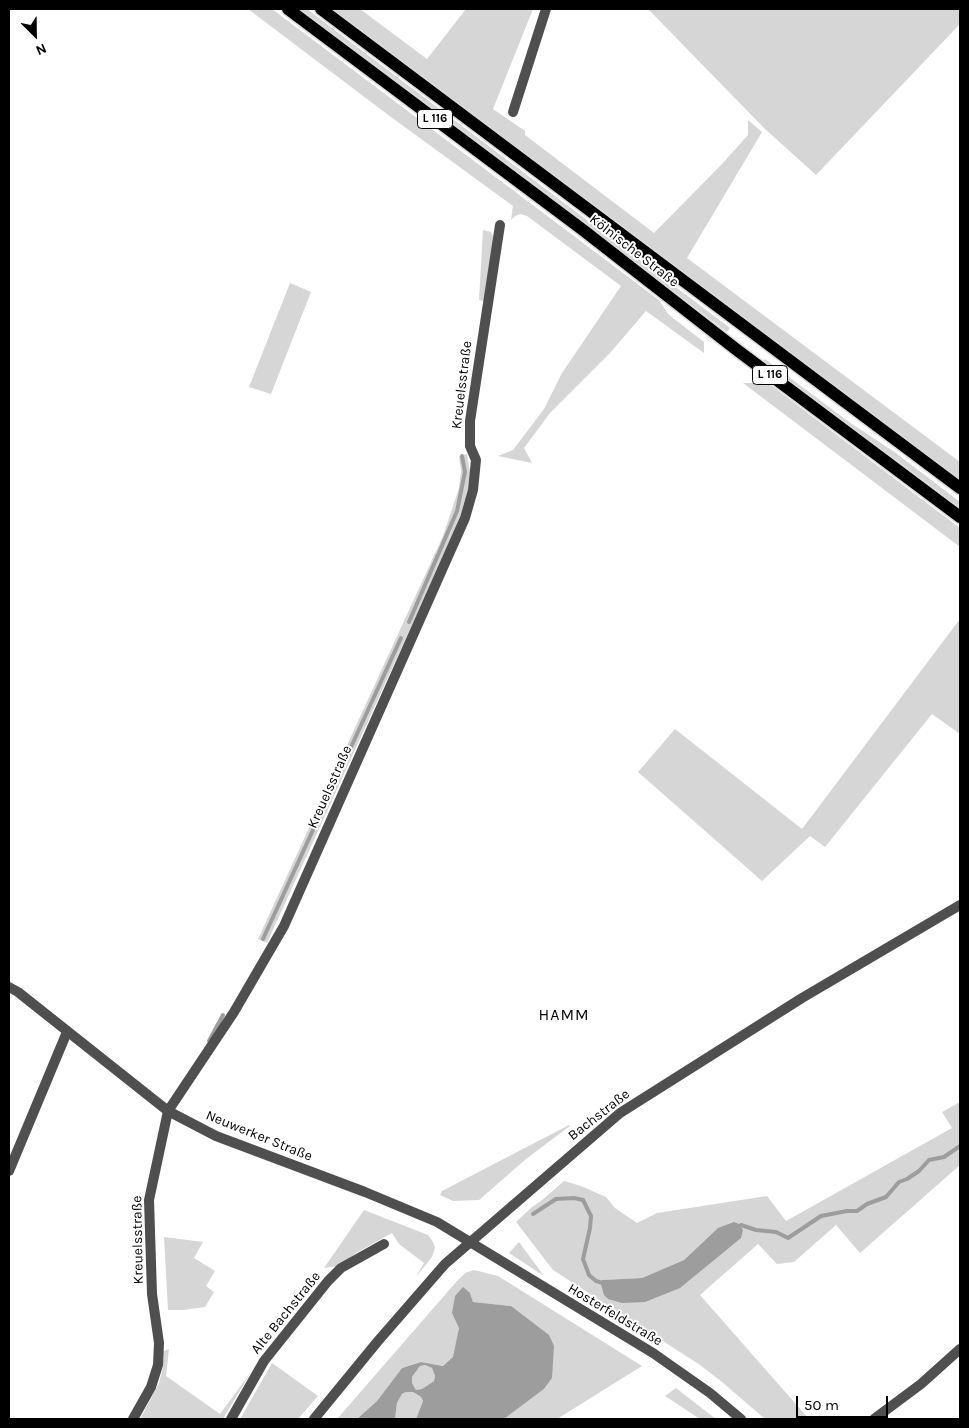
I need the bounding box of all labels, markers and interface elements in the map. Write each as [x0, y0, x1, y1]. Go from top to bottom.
north arrow [10, 10, 60, 60]
text: N [33, 39, 49, 59]
road number: L 116 [418, 110, 452, 128]
street label: Kölnische Straße [586, 211, 682, 291]
street label: Kreuelsstraße [448, 340, 476, 430]
road number: L 116 [752, 366, 788, 384]
street label: Kreuelsstraße [304, 743, 356, 831]
district label: HAMM [538, 1005, 590, 1025]
street label: Bachstraße [565, 1086, 633, 1144]
street label: Neuwerker Straße [203, 1107, 315, 1165]
street label: Kreuelsstraße [129, 1195, 147, 1285]
street label: Alte Bachstraße [248, 1268, 324, 1358]
street label: Hosterfeldstraße [565, 1280, 665, 1350]
scale bar [799, 1386, 892, 1418]
text: 50 m [804, 1396, 839, 1414]

